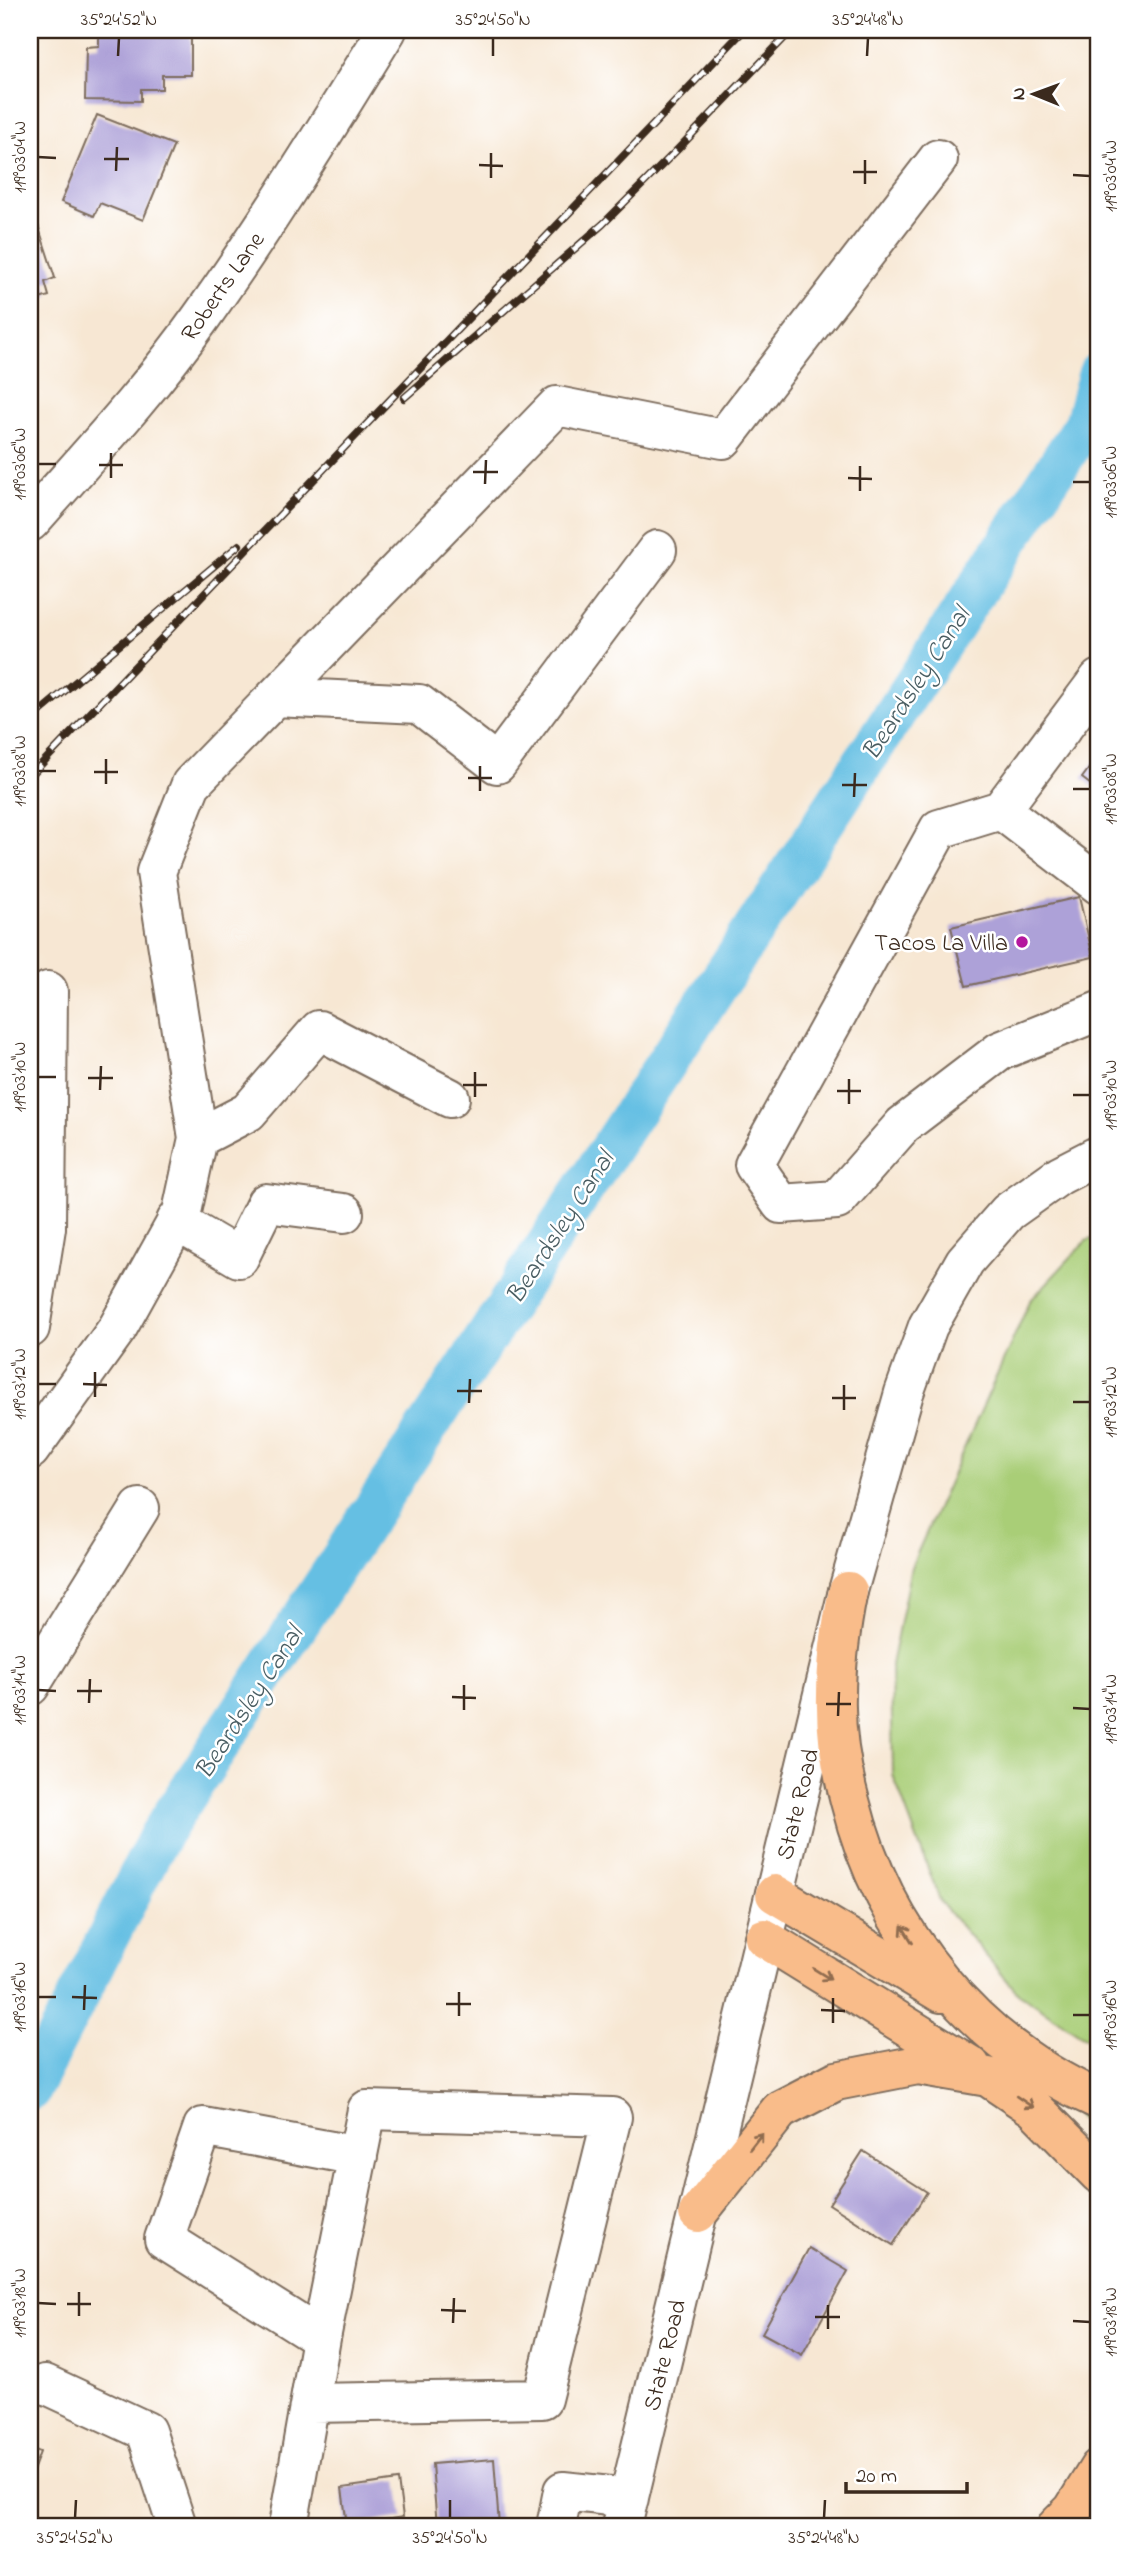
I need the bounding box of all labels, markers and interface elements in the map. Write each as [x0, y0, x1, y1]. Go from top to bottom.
text: 35°24'52"N [81, 8, 157, 34]
text: 35°24'50"N [455, 8, 531, 34]
text: 35°24'48"N [832, 8, 904, 34]
north arrow [1000, 60, 1070, 130]
text: N [1006, 87, 1033, 100]
text: 119°03'04"W [8, 121, 34, 193]
text: 119°03'04"W [1099, 140, 1125, 212]
street label: Roberts Lane [173, 225, 275, 349]
text: 119°03'06"W [8, 428, 34, 500]
text: 119°03'06"W [1099, 446, 1125, 518]
water label: Beardsley Canal [854, 598, 983, 769]
text: 119°03'08"W [8, 735, 34, 807]
text: 119°03'08"W [1099, 753, 1125, 825]
place label: Tacos La Villa [874, 927, 1008, 962]
marker: Tacos La Villa [1014, 934, 1030, 950]
text: 119°03'10"W [8, 1042, 34, 1112]
text: 119°03'10"W [1099, 1060, 1125, 1130]
water label: Beardsley Canal [498, 1142, 627, 1313]
text: 119°03'12"W [8, 1348, 34, 1420]
text: 119°03'12"W [1099, 1366, 1125, 1438]
water label: Beardsley Canal [187, 1617, 316, 1788]
text: 119°03'14"W [8, 1655, 34, 1725]
text: 119°03'14"W [1099, 1674, 1125, 1744]
street label: State Road [769, 1745, 830, 1864]
one-way arrow [899, 1924, 913, 1944]
text: 119°03'16"W [8, 1962, 34, 2032]
one-way arrow [812, 1967, 832, 1981]
text: 119°03'16"W [1099, 1980, 1125, 2050]
one-way arrow [1015, 2095, 1034, 2109]
one-way arrow [748, 2132, 764, 2150]
text: 119°03'18"W [8, 2268, 34, 2338]
text: 119°03'18"W [1099, 2287, 1125, 2357]
street label: State Road [636, 2296, 697, 2415]
scale bar [846, 2451, 966, 2495]
text: 20 m [856, 2462, 897, 2492]
text: 35°24'52"N [37, 2526, 113, 2552]
text: 35°24'50"N [412, 2526, 488, 2552]
text: 35°24'48"N [788, 2526, 860, 2552]

